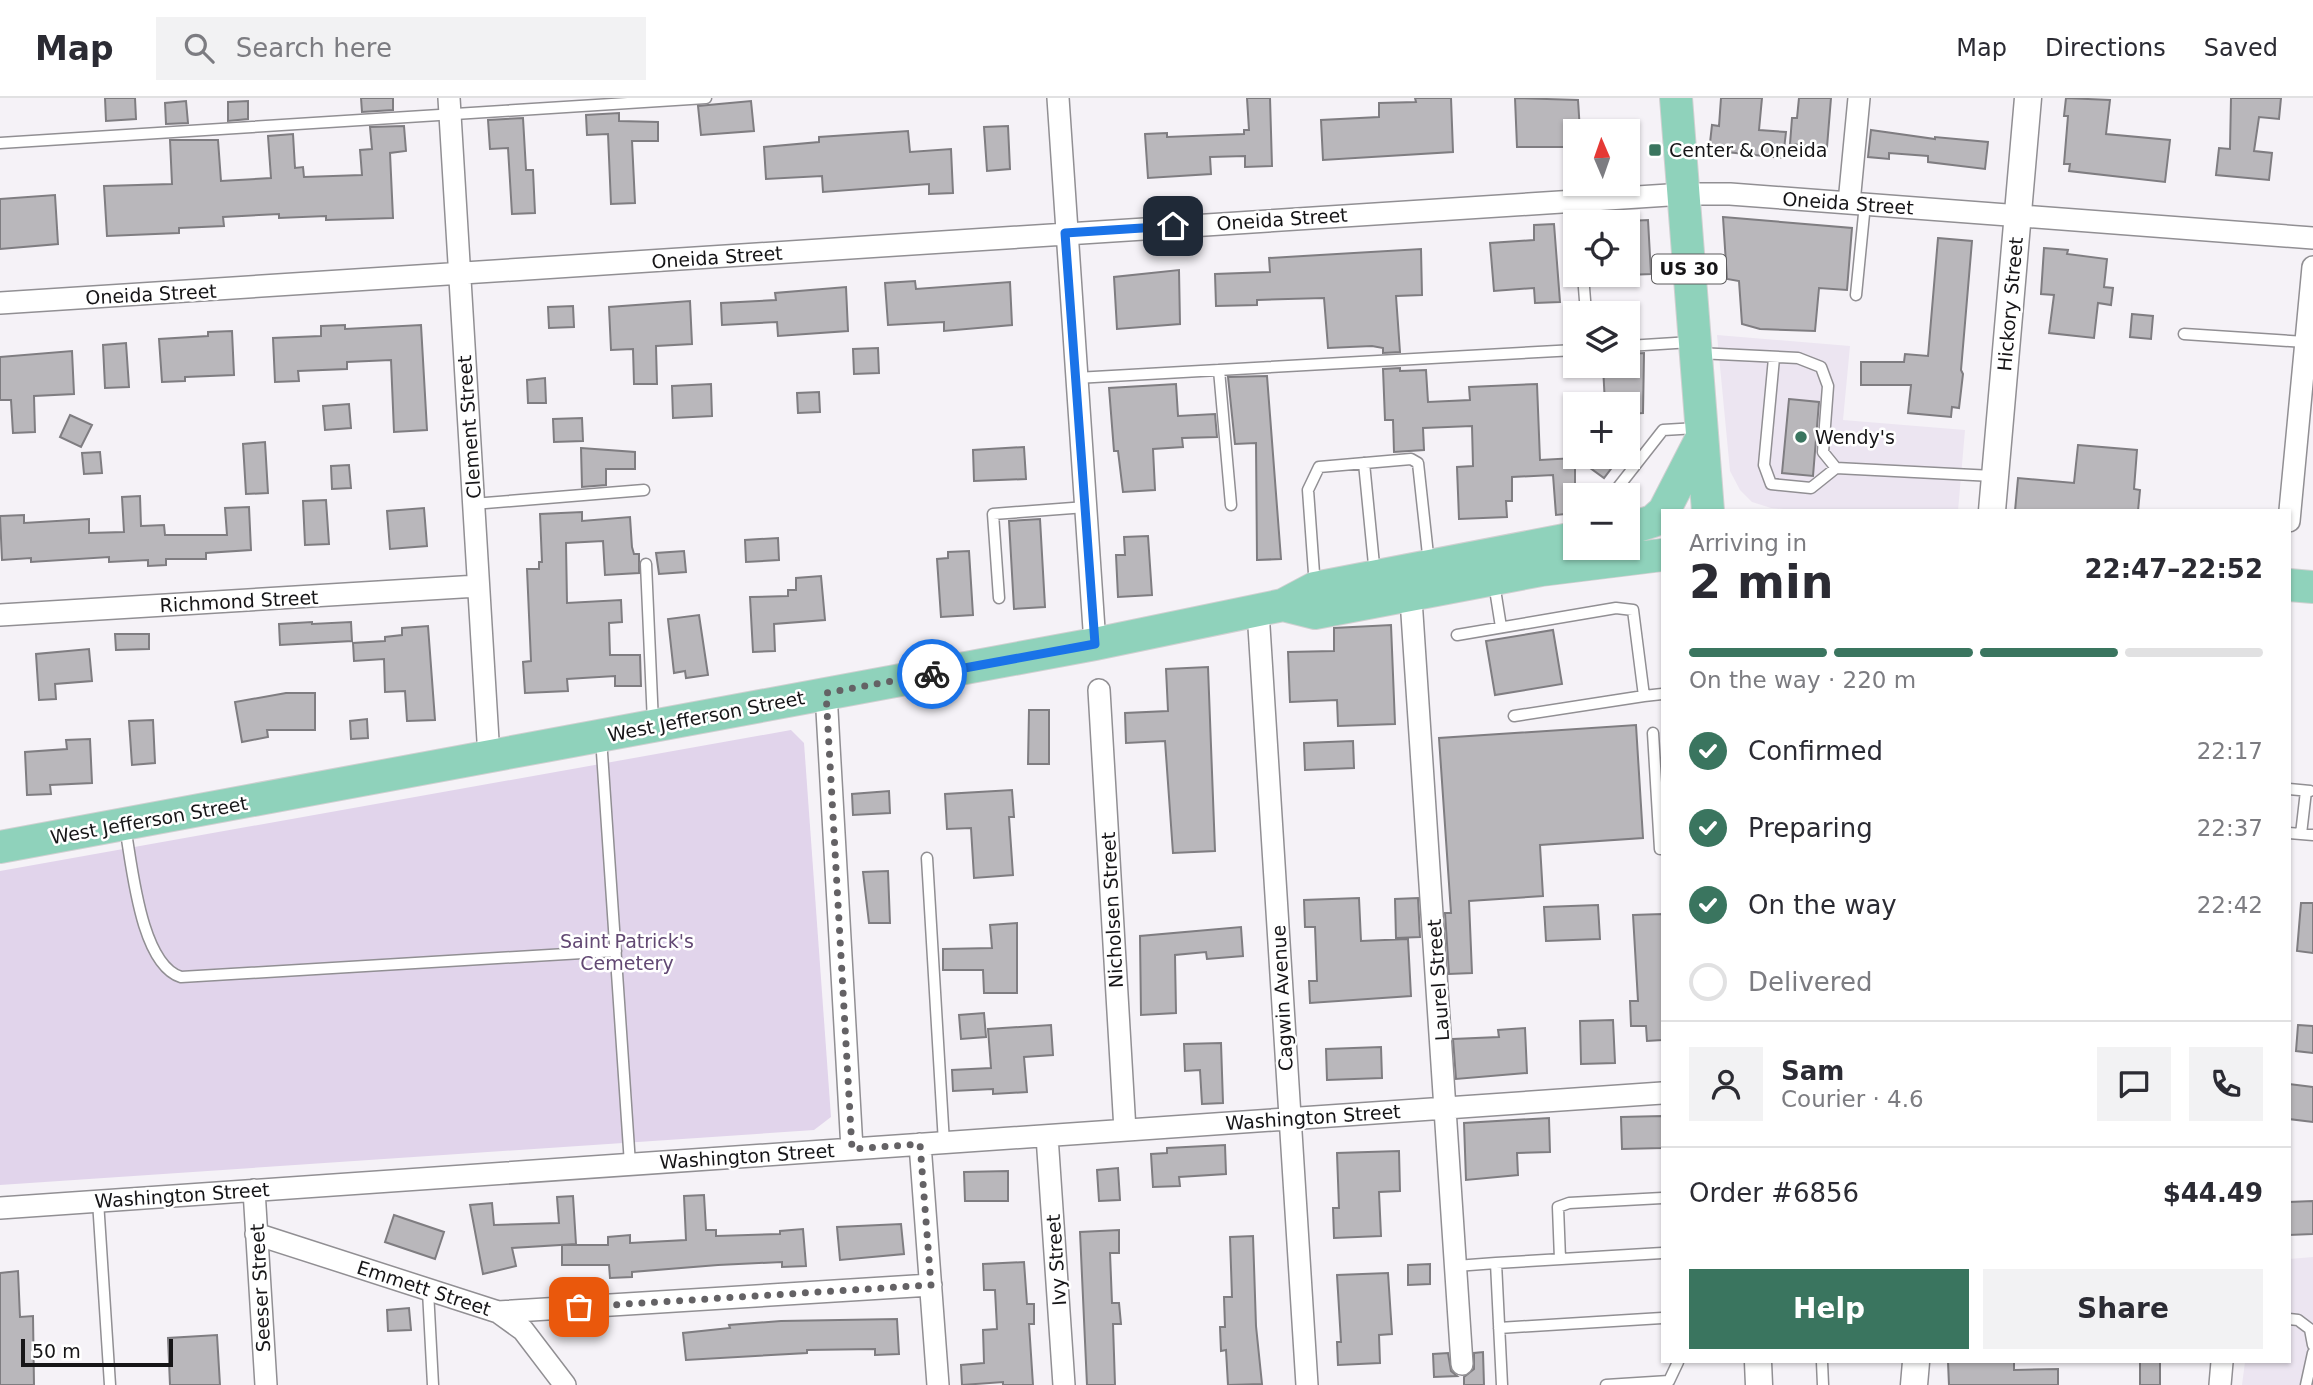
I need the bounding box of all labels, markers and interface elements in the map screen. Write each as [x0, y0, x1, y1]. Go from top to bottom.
search box [156, 17, 646, 80]
text: Map [35, 29, 114, 68]
icon: search [180, 29, 218, 67]
text: Search here [236, 33, 392, 63]
text: Map [1956, 34, 2007, 62]
text: Directions [2045, 34, 2166, 62]
text: Saved [2204, 34, 2278, 62]
north arrow [1563, 119, 1640, 196]
map controls [1563, 119, 1640, 560]
place label: Center & Oneida [1669, 139, 1828, 161]
marker: Center & Oneida [1647, 142, 1663, 158]
street label: Oneida Street [1782, 187, 1914, 219]
pin [1143, 196, 1203, 256]
street label: Oneida Street [1216, 203, 1348, 235]
icon: home [1154, 207, 1192, 245]
button: locate [1563, 210, 1640, 287]
street label: Hickory Street [1993, 236, 2027, 372]
street label: Oneida Street [651, 241, 783, 273]
road number: US 30 [1652, 254, 1726, 284]
street label: Oneida Street [85, 280, 217, 308]
button: layers [1563, 301, 1640, 378]
street label: Clement Street [453, 355, 485, 499]
button: + [1563, 392, 1640, 469]
place label: Wendy's [1815, 426, 1895, 448]
marker: Wendy's [1793, 429, 1809, 445]
button: − [1563, 483, 1640, 560]
text: Arriving in [1689, 530, 1807, 556]
text: 22:47–22:52 [2084, 554, 2263, 584]
text: 2 min [1689, 555, 1833, 609]
street label: Richmond Street [159, 586, 319, 616]
courier [897, 639, 967, 709]
icon: bike [913, 655, 951, 693]
text: On the way · 220 m [1689, 667, 1916, 693]
street label: West Jefferson Street [606, 686, 806, 746]
icon: check [1689, 732, 1727, 770]
text: Confirmed [1748, 736, 1883, 766]
text: 22:17 [2197, 738, 2263, 764]
street label: West Jefferson Street [49, 792, 249, 848]
icon: check [1689, 809, 1727, 847]
text: Preparing [1748, 813, 1873, 843]
text: 22:37 [2197, 815, 2263, 841]
street label: Nicholsen Street [1097, 831, 1127, 989]
icon: check [1689, 886, 1727, 924]
text: On the way [1748, 890, 1897, 920]
text: 22:42 [2197, 892, 2263, 918]
street label: Laurel Street [1423, 918, 1453, 1042]
street label: Cagwin Avenue [1267, 924, 1297, 1072]
park label: Saint Patrick's Cemetery [560, 930, 694, 974]
text: Delivered [1748, 967, 1872, 997]
button: person [1689, 1047, 1763, 1121]
button: chat [2097, 1047, 2171, 1121]
button: phone [2189, 1047, 2263, 1121]
text: Sam [1781, 1056, 1844, 1086]
text: Courier · 4.6 [1781, 1086, 1924, 1112]
street label: Washington Street [1225, 1100, 1401, 1134]
street label: Washington Street [659, 1139, 835, 1173]
street label: Washington Street [94, 1178, 270, 1212]
text: Order #6856 [1689, 1178, 1859, 1208]
text: $44.49 [2163, 1178, 2263, 1208]
street label: Ivy Street [1042, 1213, 1070, 1307]
street label: Seeser Street [246, 1223, 274, 1353]
street label: Emmett Street [354, 1256, 494, 1320]
button: Help [1689, 1269, 1969, 1349]
button: Share [1983, 1269, 2263, 1349]
pin [549, 1277, 609, 1337]
icon: bag [560, 1288, 598, 1326]
scale bar [21, 1336, 173, 1368]
text: 50 m [32, 1340, 81, 1362]

